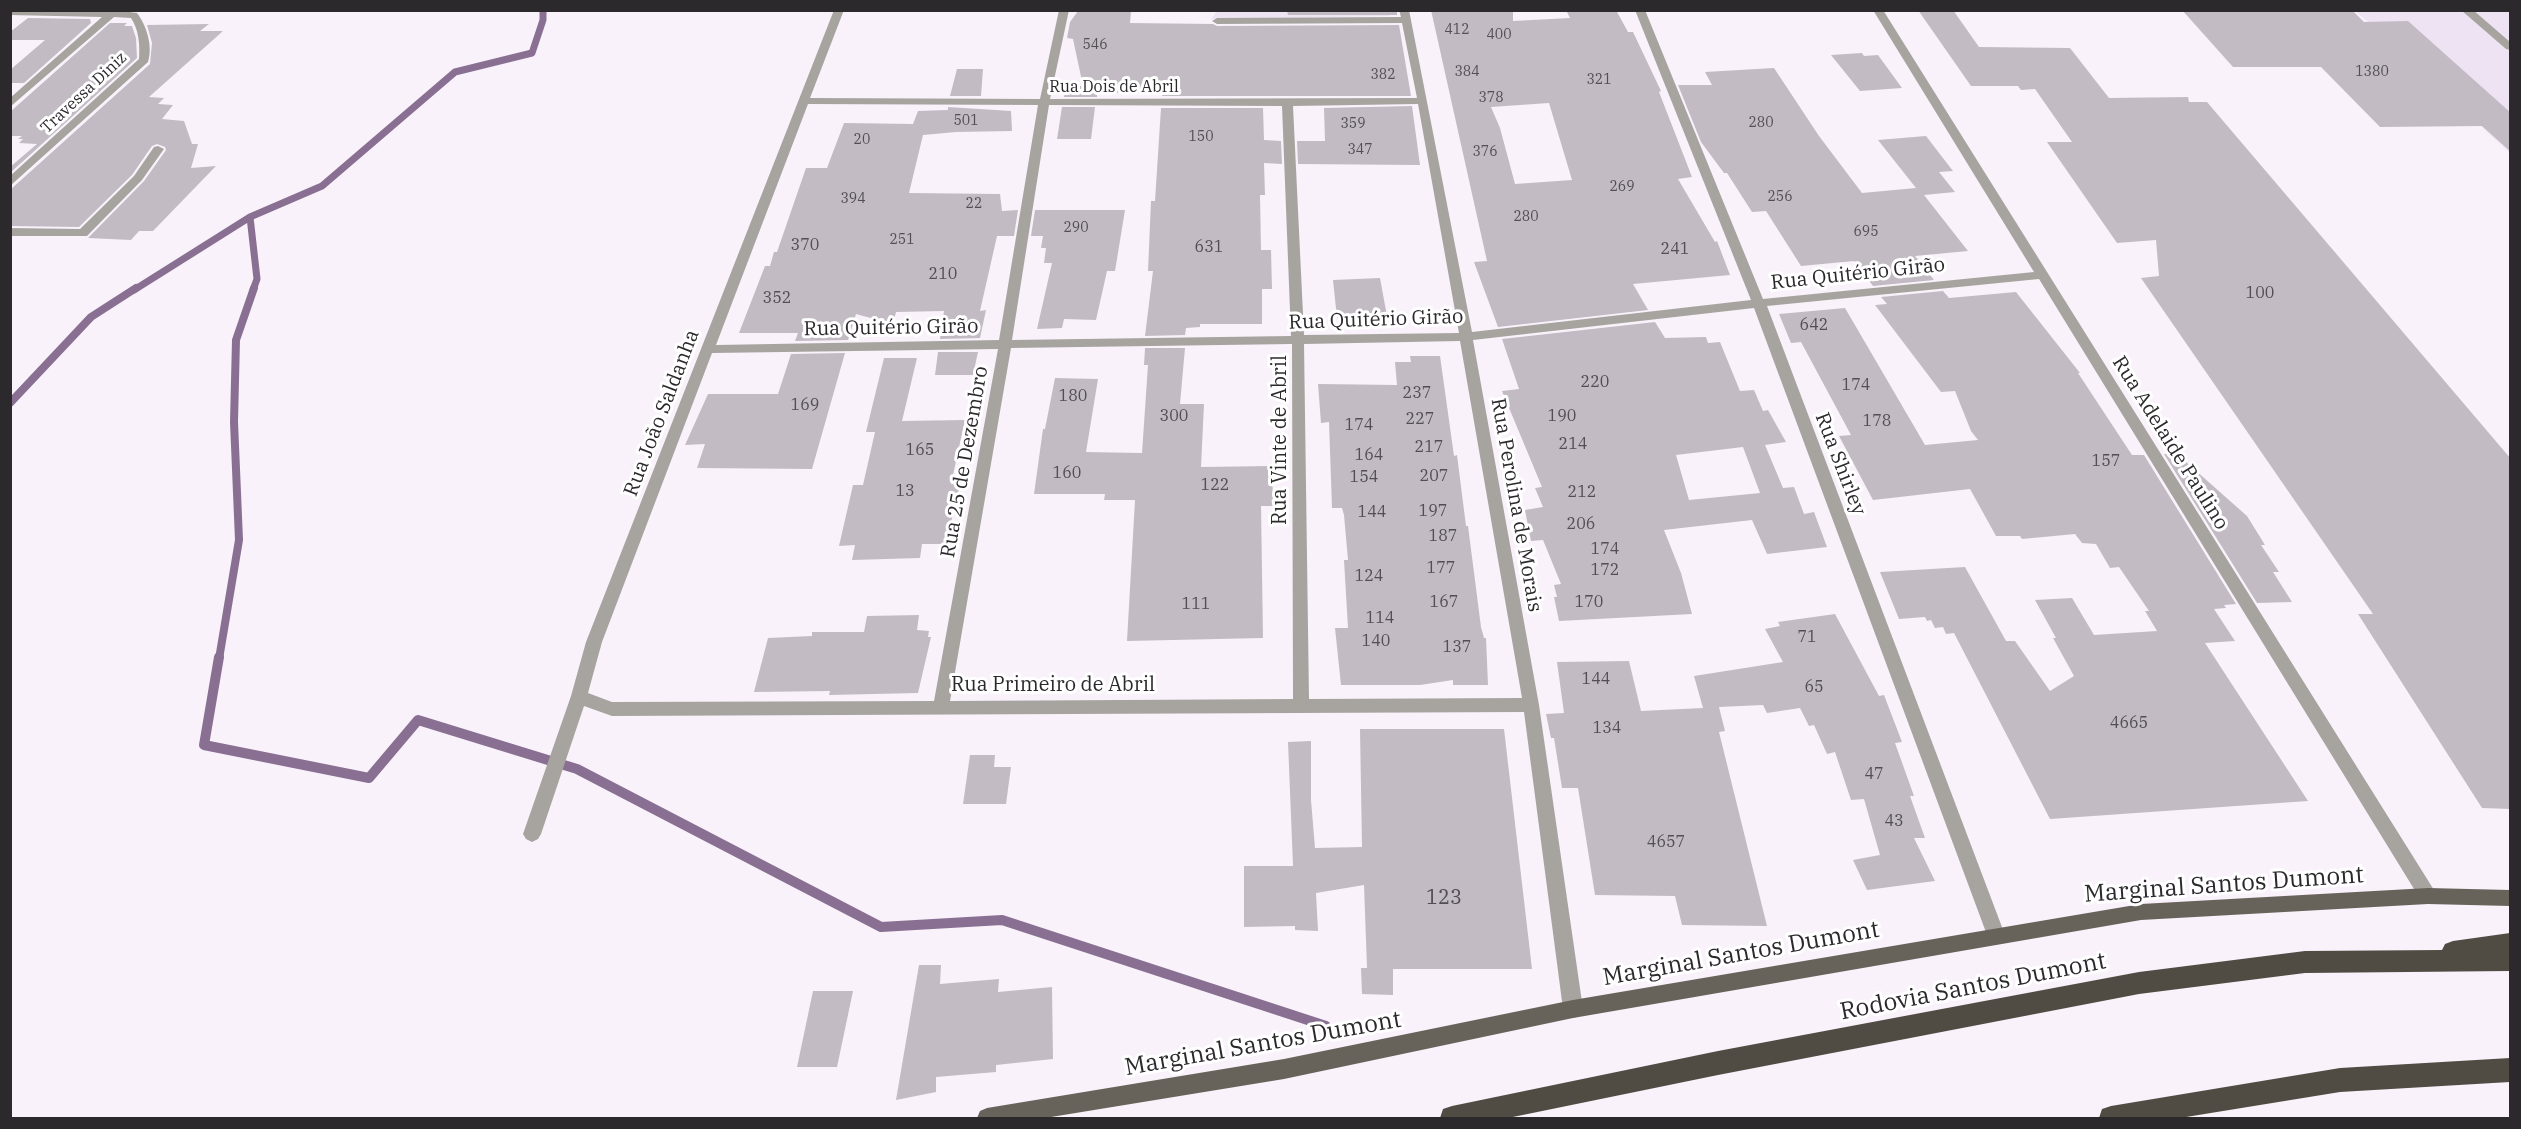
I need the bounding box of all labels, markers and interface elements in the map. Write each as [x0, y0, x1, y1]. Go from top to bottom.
house number: 412 [1444, 22, 1470, 38]
house number: 400 [1486, 27, 1512, 43]
house number: 546 [1082, 37, 1108, 53]
street label: Travessa Diniz [37, 48, 131, 138]
house number: 384 [1454, 64, 1480, 80]
house number: 1380 [2355, 64, 2389, 80]
house number: 382 [1370, 67, 1396, 83]
house number: 321 [1586, 72, 1612, 88]
street label: Rua Dois de Abril [1049, 77, 1179, 97]
house number: 378 [1478, 90, 1504, 106]
house number: 501 [953, 113, 979, 129]
house number: 280 [1748, 115, 1774, 131]
house number: 359 [1340, 116, 1366, 132]
house number: 150 [1188, 129, 1214, 145]
house number: 20 [854, 132, 870, 148]
house number: 347 [1347, 142, 1373, 158]
house number: 376 [1472, 144, 1498, 160]
house number: 269 [1609, 179, 1635, 195]
house number: 256 [1767, 189, 1793, 205]
house number: 394 [840, 191, 866, 207]
house number: 22 [966, 196, 982, 212]
house number: 280 [1513, 209, 1539, 225]
house number: 290 [1063, 220, 1089, 236]
house number: 695 [1853, 224, 1879, 240]
house number: 251 [889, 232, 915, 248]
house number: 370 [791, 235, 819, 255]
house number: 631 [1195, 237, 1223, 257]
house number: 241 [1661, 239, 1689, 259]
street label: Rua Quitério Girão [1770, 253, 1946, 295]
house number: 210 [929, 264, 957, 284]
house number: 100 [2246, 283, 2274, 303]
house number: 352 [763, 288, 791, 308]
street label: Rua Quitério Girão [1288, 305, 1464, 335]
street label: Rua Quitério Girão [803, 314, 979, 342]
house number: 642 [1800, 315, 1828, 335]
street label: Rua João Saldanha [619, 326, 705, 500]
street label: Rua Adelaide Paulino [2107, 352, 2233, 534]
street label: Rua Vinte de Abril [1268, 355, 1292, 525]
street label: Rua 25 de Dezembro [936, 364, 994, 560]
house number: 220 [1581, 372, 1609, 392]
house number: 174 [1842, 375, 1870, 395]
house number: 237 [1403, 383, 1431, 403]
house number: 180 [1059, 386, 1087, 406]
house number: 169 [791, 395, 819, 415]
street label: Rua Perolina de Morais [1485, 396, 1547, 614]
house number: 300 [1160, 406, 1188, 426]
house number: 190 [1548, 406, 1576, 426]
house number: 227 [1406, 409, 1434, 429]
street label: Rua Shirley [1809, 409, 1871, 519]
house number: 178 [1863, 411, 1891, 431]
house number: 174 [1345, 415, 1373, 435]
house number: 214 [1559, 434, 1587, 454]
house number: 217 [1415, 437, 1443, 457]
house number: 165 [906, 440, 934, 460]
house number: 164 [1355, 445, 1383, 465]
house number: 157 [2092, 451, 2120, 471]
house number: 160 [1053, 463, 1081, 483]
house number: 207 [1420, 466, 1448, 486]
house number: 154 [1350, 467, 1378, 487]
house number: 122 [1201, 475, 1229, 495]
house number: 13 [895, 481, 915, 501]
house number: 212 [1568, 482, 1596, 502]
house number: 197 [1419, 501, 1447, 521]
house number: 144 [1358, 502, 1386, 522]
house number: 206 [1567, 514, 1595, 534]
house number: 187 [1429, 526, 1457, 546]
house number: 174 [1591, 539, 1619, 559]
house number: 177 [1427, 558, 1455, 578]
house number: 172 [1591, 560, 1619, 580]
house number: 124 [1355, 566, 1383, 586]
house number: 167 [1430, 592, 1458, 612]
house number: 170 [1575, 592, 1603, 612]
house number: 111 [1182, 594, 1210, 614]
house number: 114 [1366, 608, 1394, 628]
house number: 71 [1797, 627, 1817, 647]
house number: 140 [1362, 631, 1390, 651]
house number: 137 [1443, 637, 1471, 657]
house number: 144 [1582, 669, 1610, 689]
street label: Rua Primeiro de Abril [951, 673, 1155, 697]
house number: 65 [1804, 677, 1824, 697]
house number: 4665 [2110, 713, 2148, 733]
house number: 134 [1593, 718, 1621, 738]
house number: 47 [1864, 764, 1884, 784]
house number: 43 [1884, 811, 1904, 831]
house number: 4657 [1647, 832, 1685, 852]
street label: Marginal Santos Dumont [2083, 861, 2365, 909]
house number: 123 [1426, 886, 1462, 910]
street label: Marginal Santos Dumont [1600, 915, 1882, 993]
street label: Rodovia Santos Dumont [1838, 947, 2108, 1027]
street label: Marginal Santos Dumont [1122, 1005, 1404, 1083]

